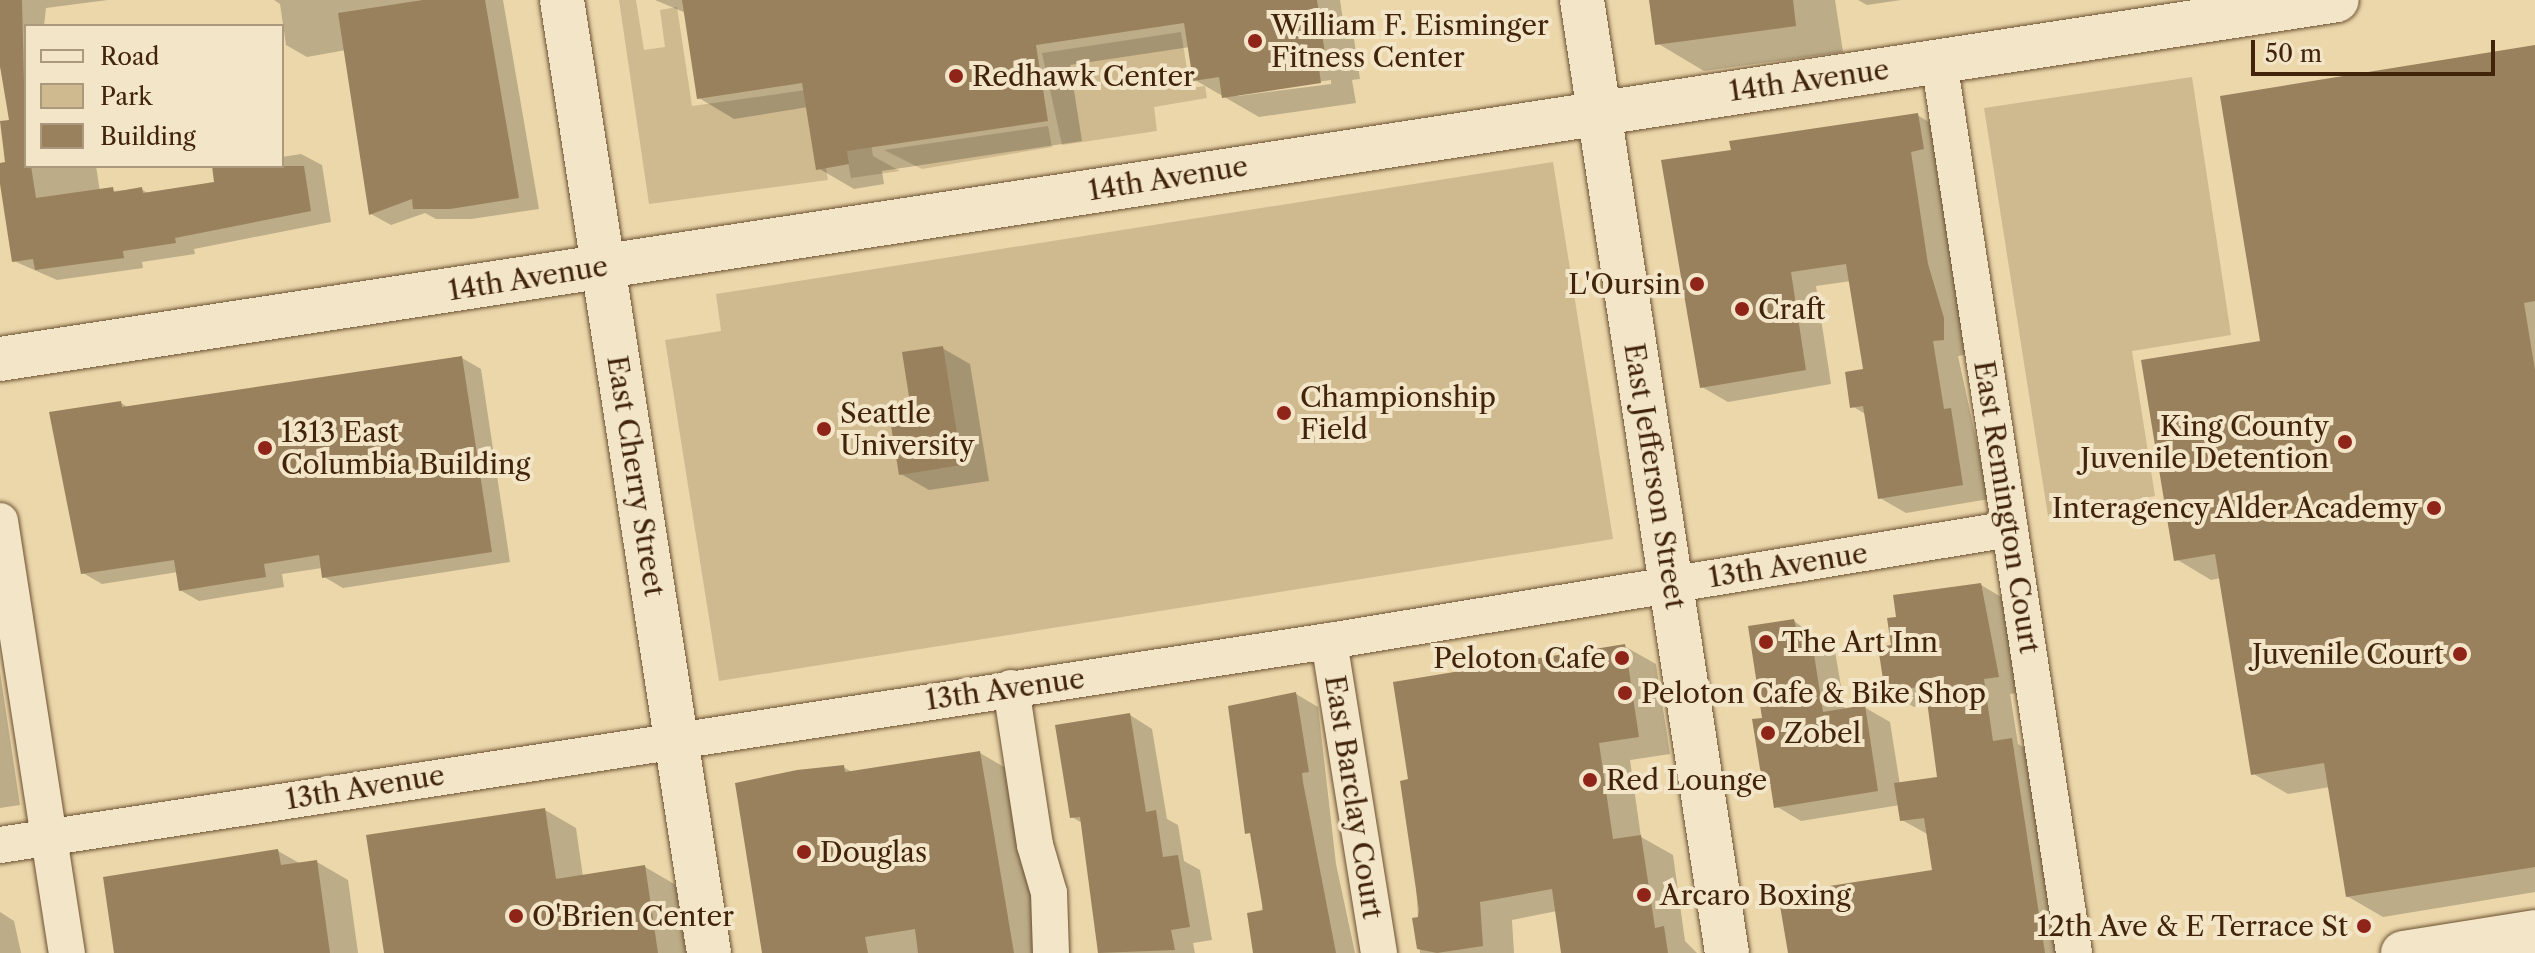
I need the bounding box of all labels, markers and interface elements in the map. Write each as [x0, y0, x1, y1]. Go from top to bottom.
place label: William F. Eisminger Fitness Center [1271, 8, 1549, 74]
legend [24, 24, 284, 168]
scale bar [2255, 24, 2499, 74]
marker: William F. Eisminger Fitness Center [1246, 32, 1264, 50]
text: 50 m [2265, 39, 2322, 68]
text: Road [100, 42, 159, 71]
street label: 14th Avenue [1726, 52, 1892, 108]
place label: Redhawk Center [972, 59, 1195, 93]
marker: Redhawk Center [947, 67, 965, 85]
text: Park [100, 82, 152, 111]
text: Building [100, 122, 196, 151]
street label: 14th Avenue [1085, 149, 1251, 207]
street label: 14th Avenue [445, 249, 611, 307]
place label: L'Oursin [1568, 267, 1681, 301]
marker: L'Oursin [1688, 275, 1706, 293]
place label: Craft [1758, 292, 1825, 326]
marker: Craft [1733, 300, 1751, 318]
street label: East Jefferson Street [1617, 341, 1693, 611]
street label: East Cherry Street [600, 353, 672, 599]
street label: East Remington Court [1967, 358, 2047, 656]
place label: Championship Field [1300, 380, 1496, 446]
place label: Seattle University [840, 396, 975, 462]
marker: Championship Field [1275, 404, 1293, 422]
place label: King County Juvenile Detention [2080, 409, 2329, 475]
place label: 1313 East Columbia Building [281, 415, 531, 481]
marker: Seattle University [815, 420, 833, 438]
marker: King County Juvenile Detention [2336, 433, 2354, 451]
marker: 1313 East Columbia Building [256, 439, 274, 457]
place label: Interagency Alder Academy [2048, 491, 2418, 525]
marker: Interagency Alder Academy [2425, 499, 2443, 517]
street label: 13th Avenue [1706, 536, 1870, 594]
place label: The Art Inn [1782, 625, 1939, 659]
marker: The Art Inn [1757, 633, 1775, 651]
place label: Juvenile Court [2252, 637, 2444, 671]
place label: Peloton Cafe [1433, 641, 1606, 675]
marker: Juvenile Court [2451, 645, 2469, 663]
marker: Peloton Cafe [1613, 649, 1631, 667]
street label: 13th Avenue [923, 661, 1087, 717]
street label: East Barclay Court [1318, 672, 1390, 922]
place label: Peloton Cafe & Bike Shop [1641, 676, 1986, 710]
marker: Peloton Cafe & Bike Shop [1616, 684, 1634, 702]
place label: Zobel [1784, 716, 1861, 750]
marker: Zobel [1759, 724, 1777, 742]
street label: 13th Avenue [283, 758, 447, 816]
place label: Red Lounge [1606, 763, 1767, 797]
marker: Red Lounge [1581, 771, 1599, 789]
place label: Douglas [820, 835, 927, 869]
marker: Douglas [795, 843, 813, 861]
place label: Arcaro Boxing [1660, 878, 1851, 912]
marker: Arcaro Boxing [1635, 886, 1653, 904]
place label: O'Brien Center [532, 899, 734, 933]
marker: O'Brien Center [507, 907, 525, 925]
place label: 12th Ave & E Terrace St [2035, 909, 2348, 943]
marker: 12th Ave & E Terrace St [2355, 917, 2373, 935]

